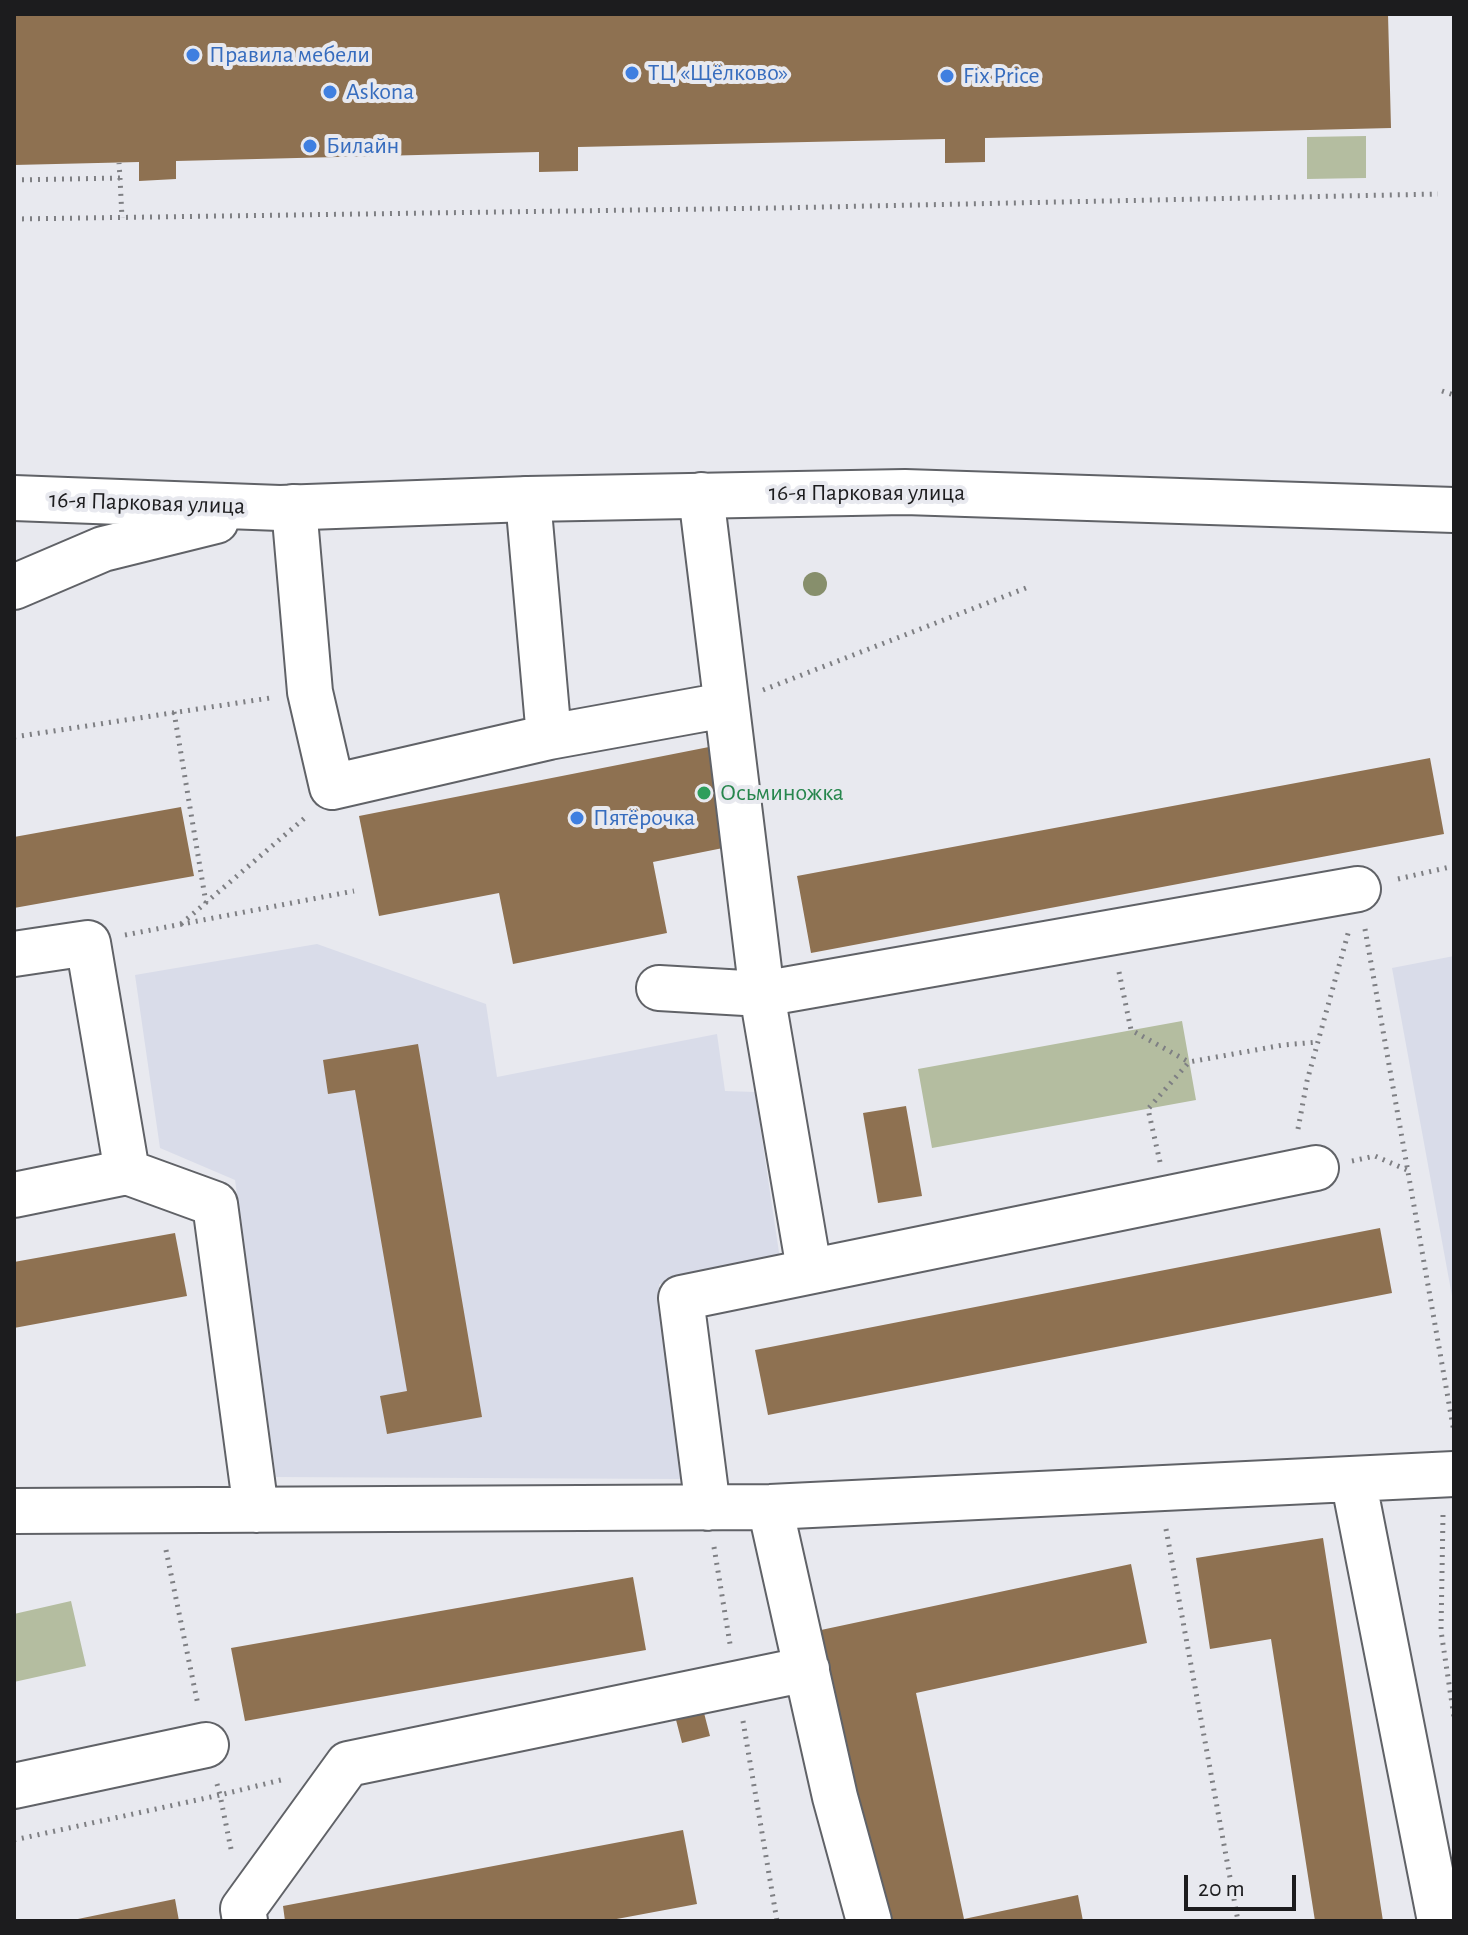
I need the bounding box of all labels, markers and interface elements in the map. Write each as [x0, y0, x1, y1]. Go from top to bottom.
place label: Правила мебели [209, 41, 370, 69]
marker: Правила мебели [184, 46, 202, 64]
place label: ТЦ «Щёлково» [648, 59, 788, 87]
place label: Fix Price [963, 62, 1040, 90]
marker: ТЦ «Щёлково» [623, 64, 641, 82]
marker: Fix Price [938, 67, 956, 85]
place label: Askona [346, 78, 414, 106]
marker: Askona [321, 83, 339, 101]
place label: Билайн [326, 132, 399, 160]
marker: Билайн [301, 137, 319, 155]
street label: 16-я Парковая улица [769, 479, 965, 507]
street label: 16-я Парковая улица [48, 485, 246, 521]
place label: Осьминожка [720, 779, 844, 807]
marker: Осьминожка [695, 784, 713, 802]
place label: Пятёрочка [593, 804, 695, 832]
marker: Пятёрочка [568, 809, 586, 827]
scale bar [1188, 1859, 1300, 1909]
text: 20 m [1198, 1877, 1245, 1901]

